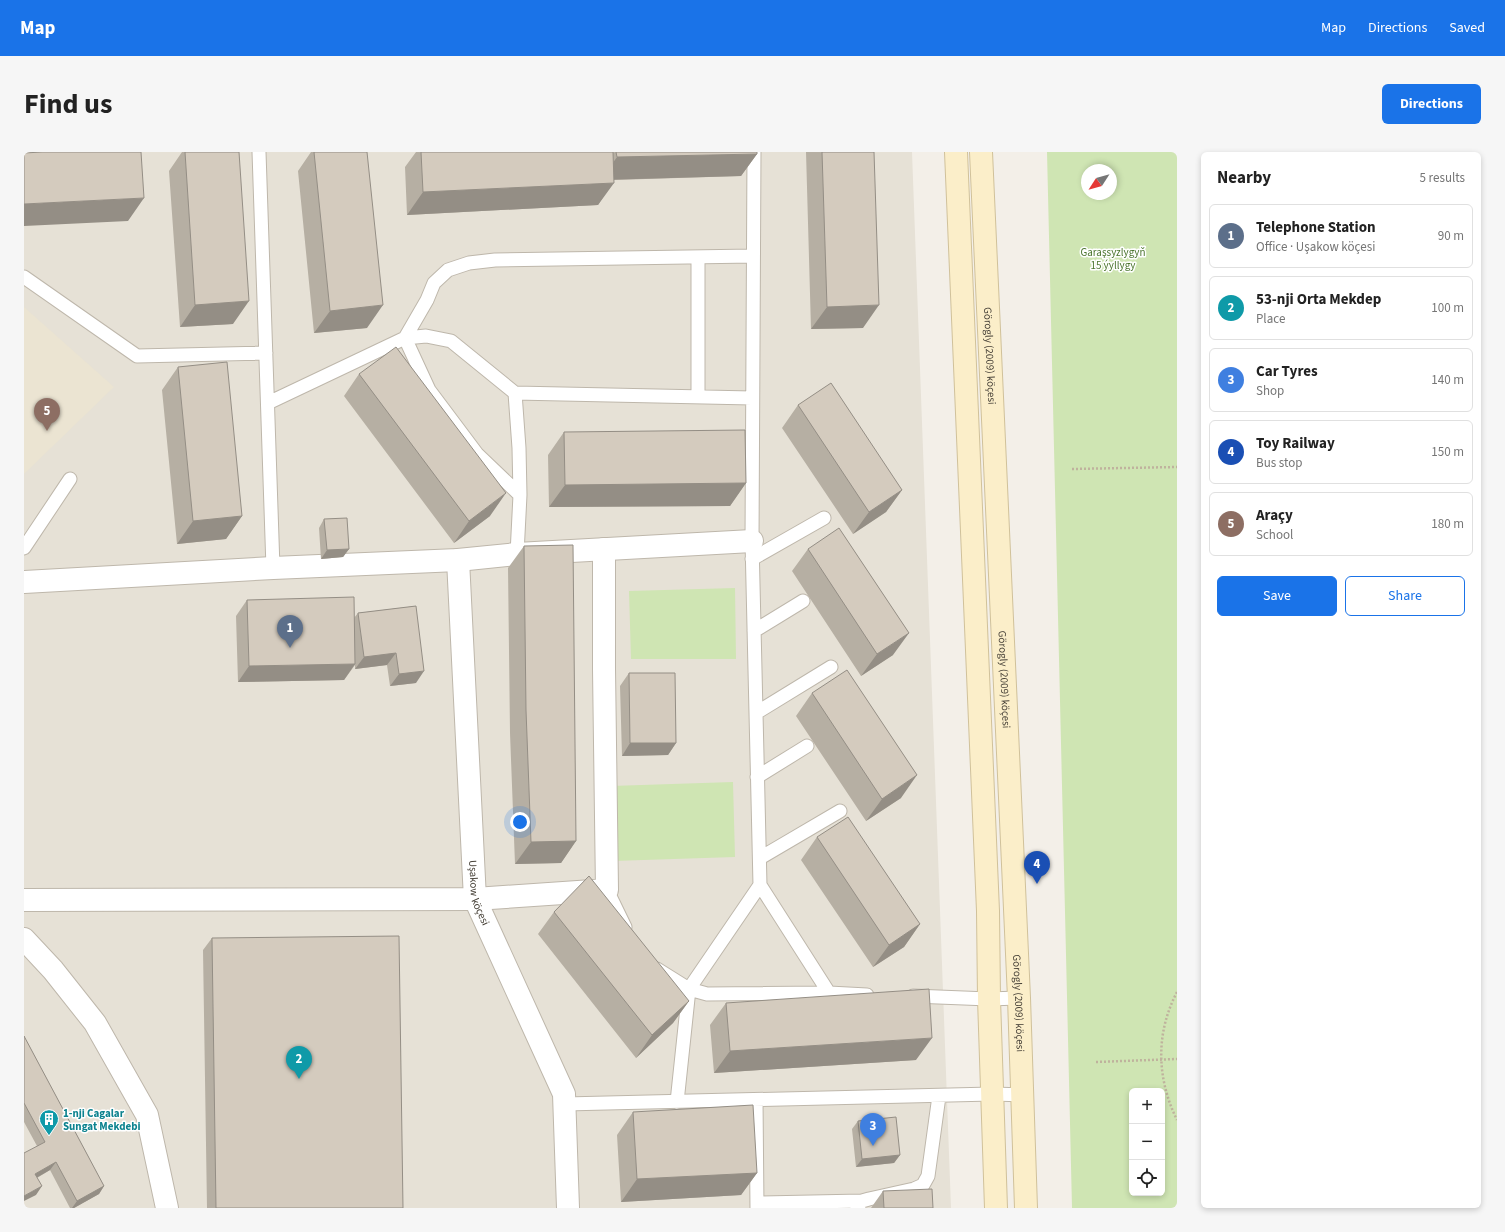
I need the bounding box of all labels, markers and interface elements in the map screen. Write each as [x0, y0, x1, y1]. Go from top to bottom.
text: Map [20, 15, 55, 42]
text: Map [1321, 18, 1346, 38]
text: Directions [1368, 18, 1427, 38]
text: Saved [1449, 18, 1485, 38]
text: Find us [24, 84, 112, 124]
button: Directions [1382, 84, 1481, 124]
north arrow [1081, 164, 1117, 200]
text: Nearby [1217, 166, 1271, 190]
text: 5 results [1420, 169, 1465, 187]
text: Telephone Station [1256, 217, 1376, 238]
text: 1 [1228, 227, 1234, 245]
text: 90 m [1438, 227, 1464, 245]
text: Office · Uşakow köçesi [1256, 238, 1375, 256]
park label: Garaşsyzlygyň 15 ýyllygy [1080, 245, 1146, 273]
text: 53-nji Orta Mekdep [1256, 289, 1381, 310]
text: 2 [1228, 299, 1234, 317]
text: 100 m [1431, 299, 1464, 317]
street label: Görogly (2009) köçesi [980, 307, 999, 405]
text: Place [1256, 310, 1285, 328]
text: Car Tyres [1256, 361, 1318, 382]
text: 3 [1228, 371, 1234, 389]
text: 140 m [1431, 371, 1464, 389]
text: Shop [1256, 382, 1284, 400]
pin: 5 [34, 398, 60, 431]
text: Toy Railway [1256, 433, 1335, 454]
text: 4 [1228, 443, 1234, 461]
text: 150 m [1431, 443, 1464, 461]
text: Bus stop [1256, 454, 1302, 472]
text: Araçy [1256, 505, 1293, 526]
text: 5 [1228, 515, 1234, 533]
text: 180 m [1431, 515, 1464, 533]
text: School [1256, 526, 1293, 544]
button: Save [1217, 576, 1337, 616]
button: Share [1345, 576, 1465, 616]
pin: 1 [277, 615, 303, 648]
street label: Görogly (2009) köçesi [995, 630, 1014, 729]
your location [510, 812, 530, 832]
pin: 4 [1024, 851, 1050, 884]
street label: Uşakow köçesi [465, 860, 493, 928]
street label: Görogly (2009) köçesi [1009, 954, 1028, 1052]
pin: 2 [286, 1046, 312, 1079]
map controls [1129, 1088, 1165, 1196]
button: + [1129, 1088, 1165, 1124]
place label: 1-nji Cagalar Sungat Mekdebi [63, 1106, 140, 1134]
building icon: 1-nji Cagalar Sungat Mekdebi [38, 1108, 60, 1136]
pin: 3 [860, 1113, 886, 1146]
button: − [1129, 1124, 1165, 1160]
button: locate [1129, 1160, 1165, 1196]

